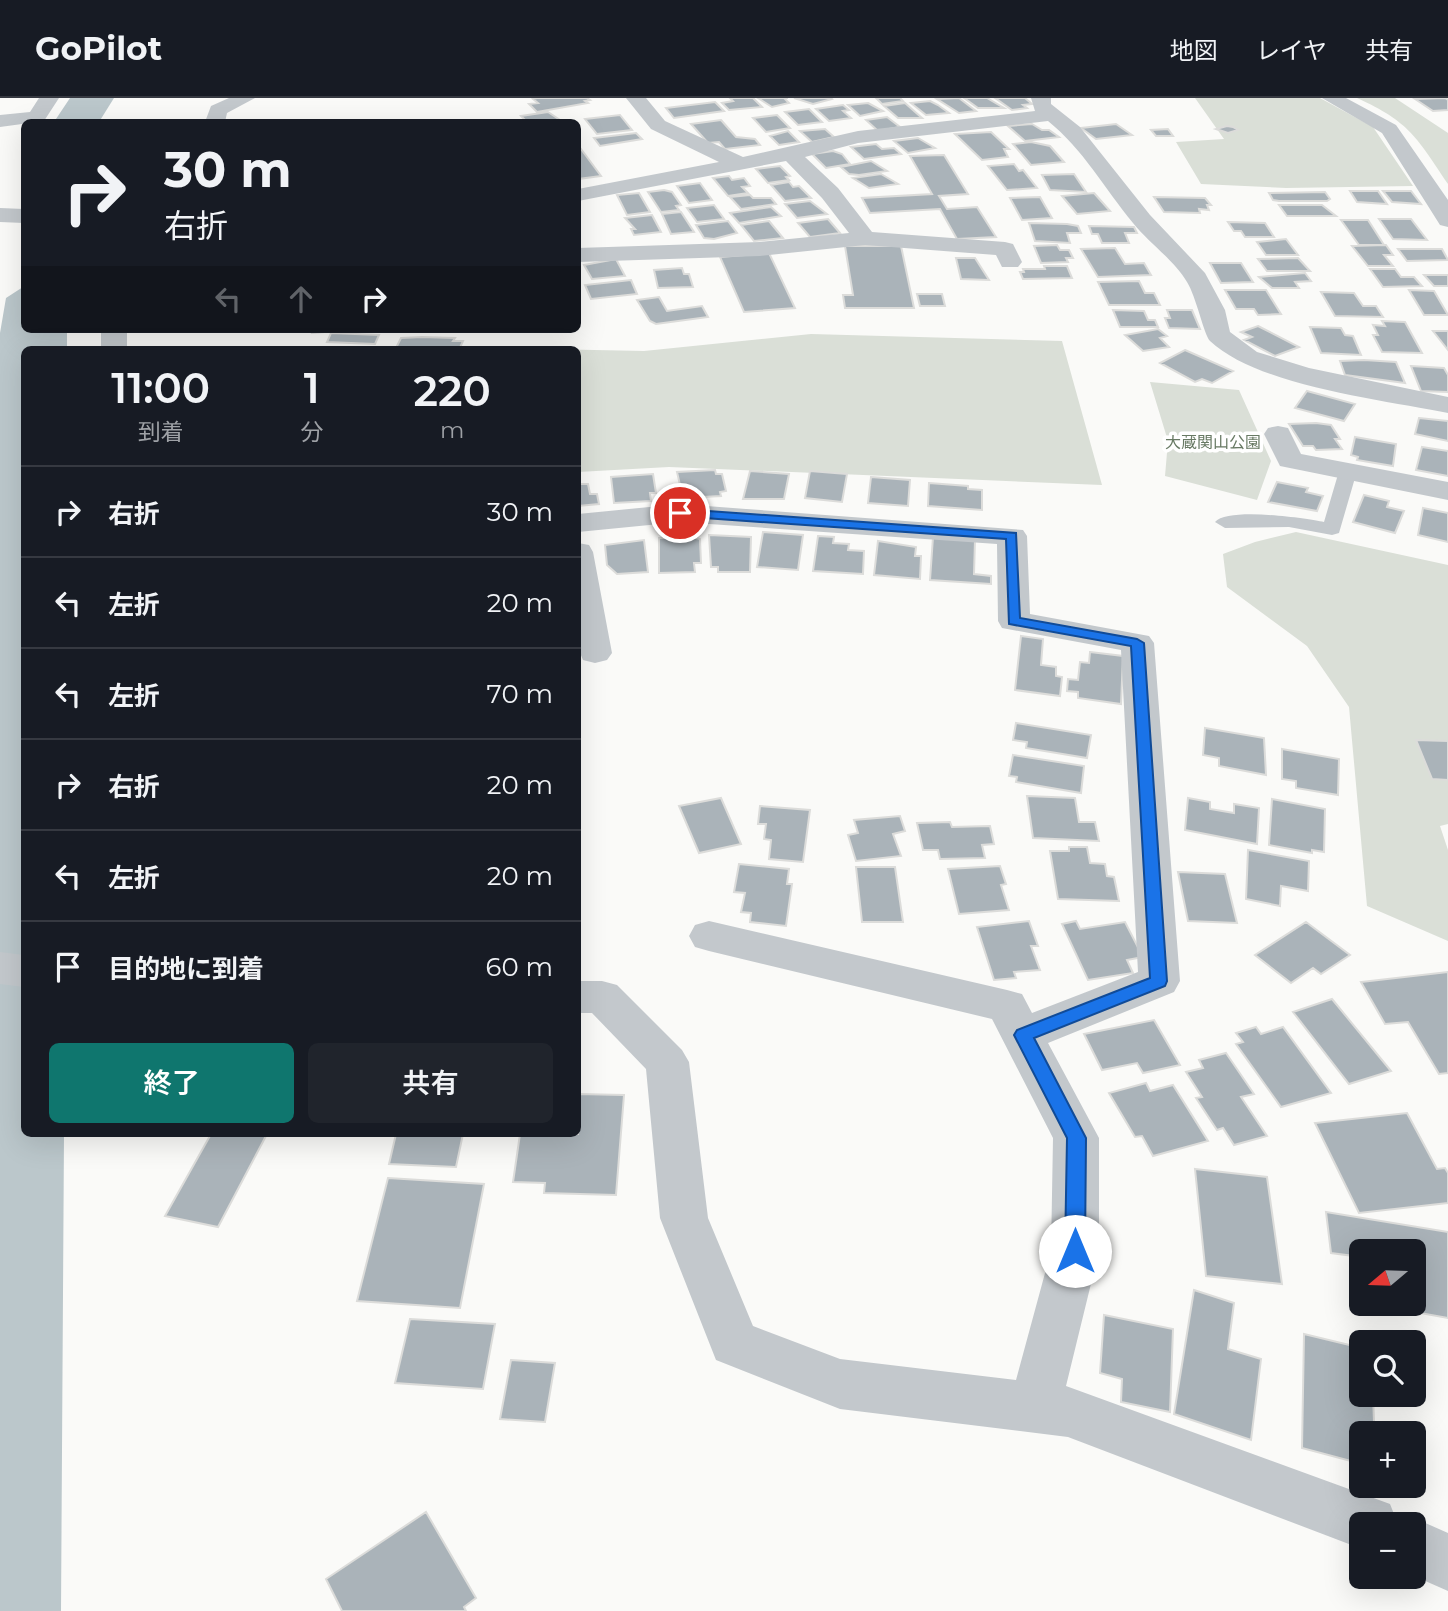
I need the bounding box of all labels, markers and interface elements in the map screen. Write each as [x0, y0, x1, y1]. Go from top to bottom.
text: GoPilot [35, 28, 162, 68]
text: 地図 [1170, 36, 1218, 65]
text: レイヤ [1256, 36, 1327, 65]
text: 共有 [1365, 36, 1413, 65]
text: 30 m [164, 140, 292, 199]
icon: right [49, 147, 140, 238]
text: 右折 [164, 206, 228, 245]
icon: left [209, 280, 247, 318]
icon: ahead [282, 280, 320, 318]
icon: right [355, 280, 393, 318]
text: 11:00 [111, 362, 210, 414]
text: 1 [304, 362, 320, 414]
text: 220 [414, 365, 491, 417]
text: m [440, 416, 464, 444]
text: 到着 [138, 418, 184, 446]
text: 分 [300, 418, 323, 446]
park label: 大蔵関山公園 [1165, 433, 1261, 452]
pin [650, 483, 710, 543]
icon: right [49, 493, 87, 531]
icon: arrive [661, 494, 699, 532]
text: 30 m [487, 496, 553, 528]
text: 右折 [108, 498, 160, 530]
icon: left [49, 584, 87, 622]
text: 20 m [487, 587, 553, 619]
text: 左折 [108, 589, 160, 621]
icon: left [49, 675, 87, 713]
text: 70 m [487, 678, 553, 710]
text: 左折 [108, 680, 160, 712]
icon: right [49, 766, 87, 804]
text: 20 m [487, 769, 553, 801]
text: 右折 [108, 771, 160, 803]
icon: left [49, 857, 87, 895]
text: 20 m [487, 860, 553, 892]
text: 左折 [108, 862, 160, 894]
icon: arrive [49, 948, 87, 986]
text: 60 m [486, 951, 553, 983]
text: 目的地に到着 [108, 953, 264, 985]
button: 終了 [49, 1043, 294, 1123]
button: 共有 [308, 1043, 553, 1123]
position arrow [1038, 1214, 1112, 1288]
north arrow [1349, 1239, 1426, 1316]
map controls [1349, 1239, 1426, 1589]
button: search [1349, 1330, 1426, 1407]
button: + [1349, 1421, 1426, 1498]
button: − [1349, 1512, 1426, 1589]

